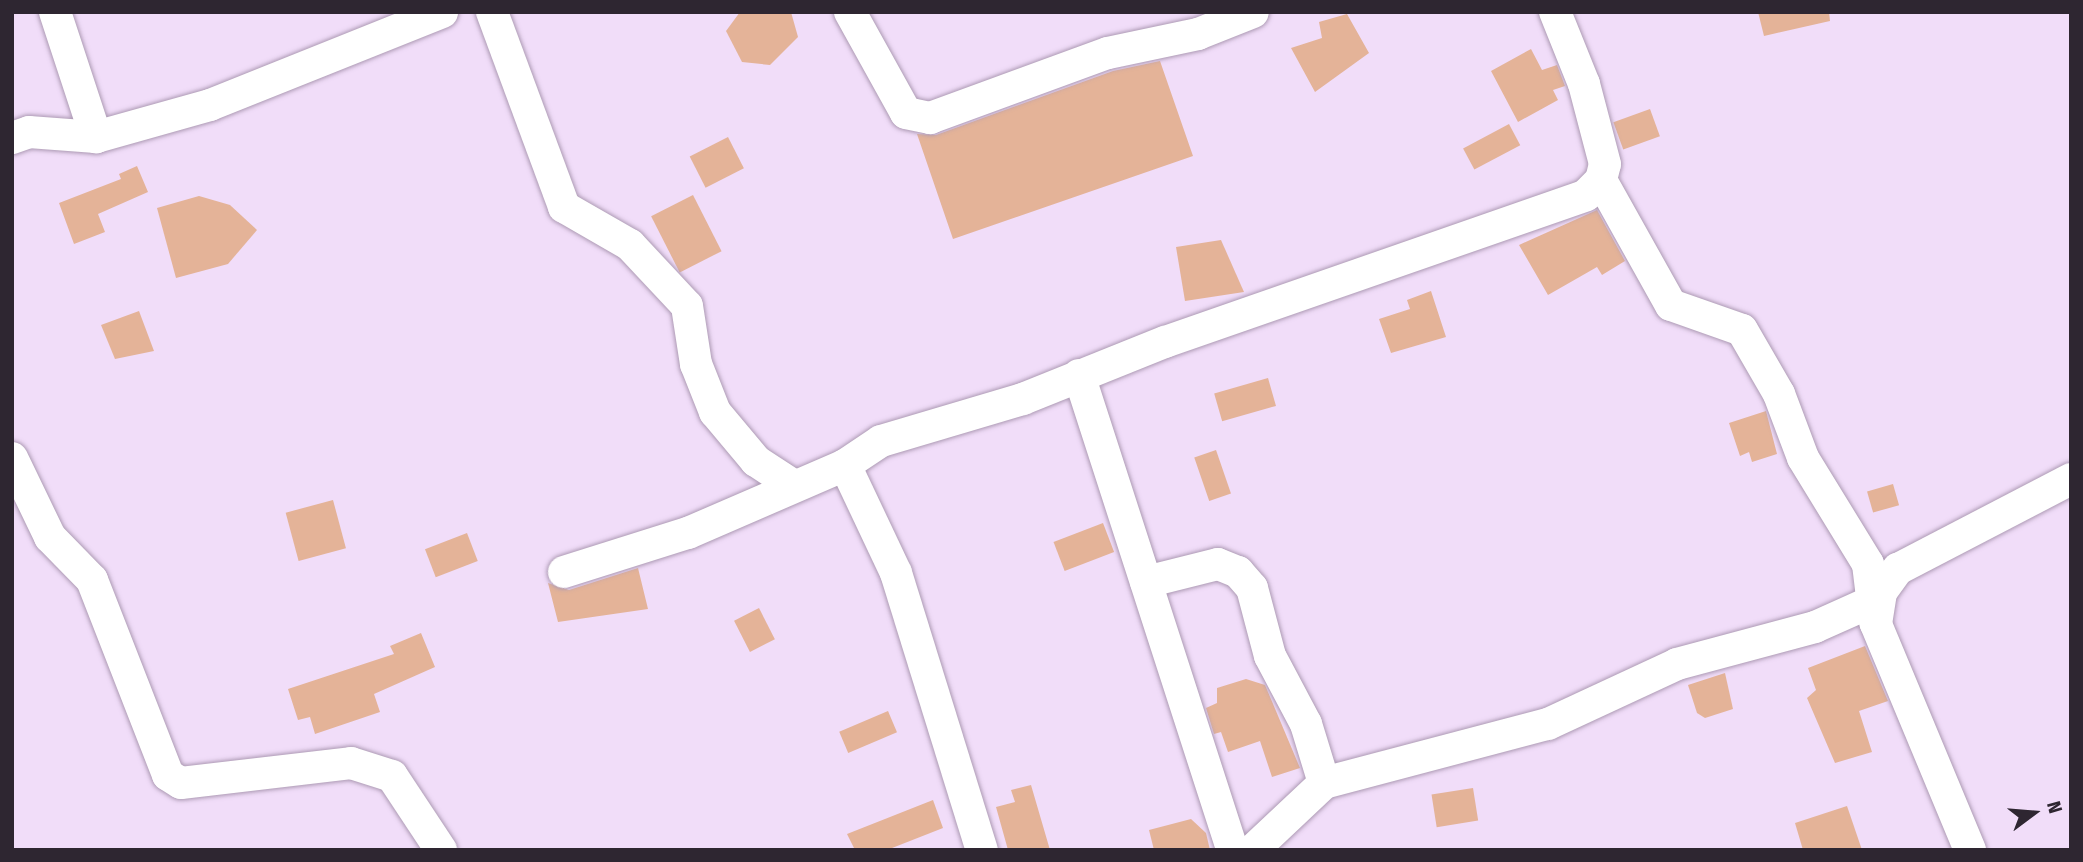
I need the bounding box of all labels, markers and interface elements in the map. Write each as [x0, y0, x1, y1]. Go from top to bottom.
north arrow [1999, 778, 2069, 848]
text: N [2042, 798, 2067, 816]

